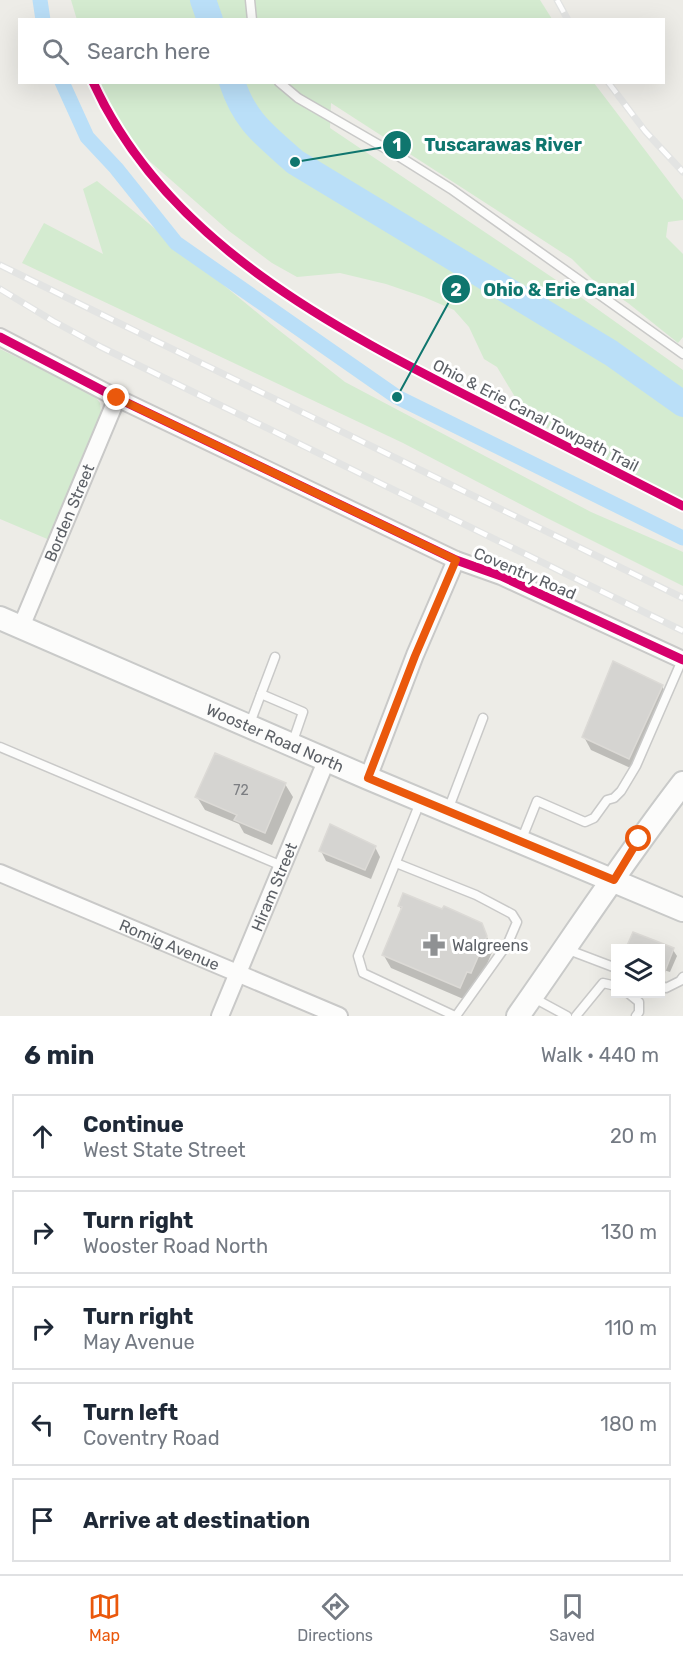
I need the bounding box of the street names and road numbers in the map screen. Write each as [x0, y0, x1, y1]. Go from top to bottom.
street label: Ohio & Erie Canal Towpath Trail [430, 355, 642, 476]
street label: Borden Street [40, 461, 98, 565]
street label: Coventry Road [471, 543, 579, 604]
street label: Wooster Road North [203, 700, 347, 776]
street label: Hiram Street [247, 840, 301, 934]
street label: Romig Avenue [116, 915, 222, 975]

